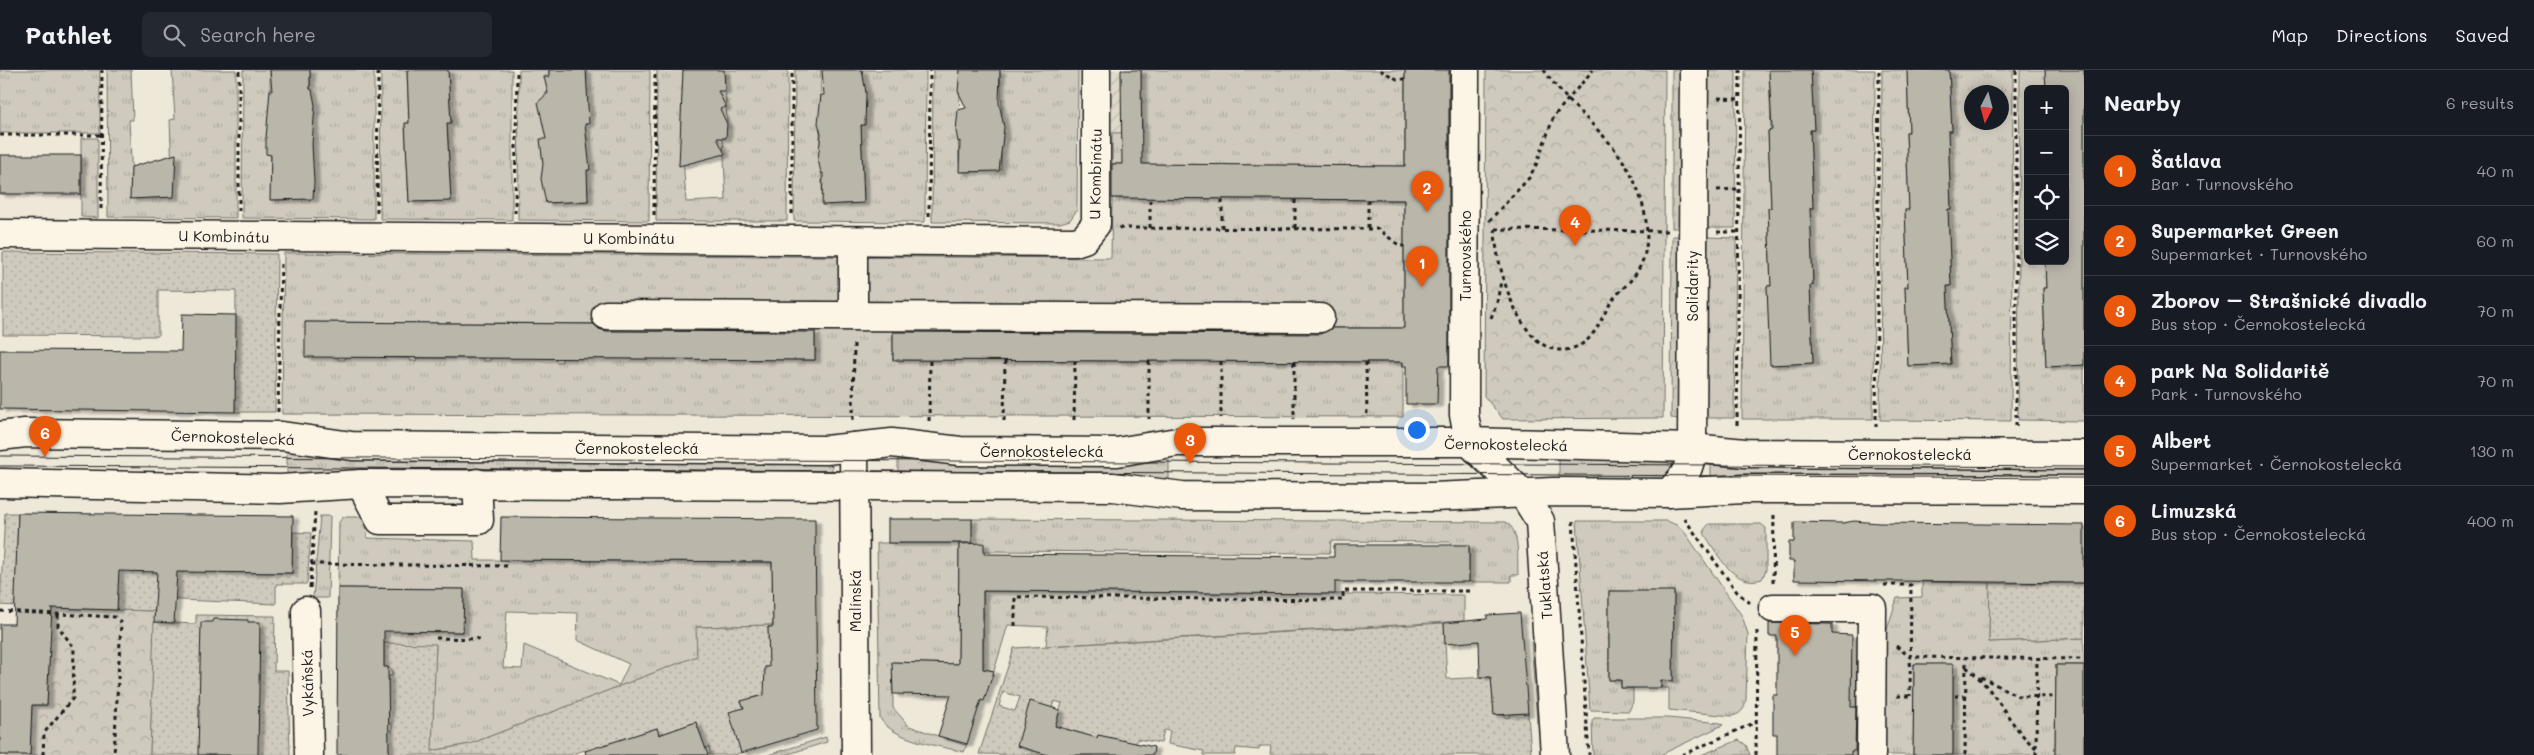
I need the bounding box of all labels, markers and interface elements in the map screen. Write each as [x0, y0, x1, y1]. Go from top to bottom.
search box [142, 12, 492, 57]
text: Pathlet [25, 19, 112, 50]
icon: search [160, 21, 188, 49]
text: Search here [200, 22, 316, 47]
text: Map [2271, 23, 2308, 47]
text: Directions [2336, 23, 2428, 47]
text: Saved [2456, 23, 2509, 47]
north arrow [1964, 85, 2009, 130]
map controls [2024, 85, 2069, 265]
button: + [2024, 85, 2069, 130]
text: Nearby [2104, 89, 2181, 116]
text: 6 results [2446, 92, 2514, 113]
street label: U Kombinátu [1084, 128, 1106, 220]
button: − [2024, 130, 2069, 175]
text: Šatlava [2151, 148, 2222, 173]
text: 1 [2116, 160, 2124, 181]
text: 40 m [2477, 160, 2514, 181]
pin: 2 [1411, 171, 1443, 212]
text: Bar · Turnovského [2151, 173, 2293, 194]
button: locate [2024, 175, 2069, 220]
pin: 4 [1559, 205, 1591, 246]
street label: Turnovského [1455, 210, 1475, 302]
text: Supermarket Green [2151, 218, 2339, 243]
button: layers [2024, 220, 2069, 265]
street label: U Kombinátu [178, 225, 270, 247]
street label: U Kombinátu [583, 228, 675, 248]
text: 2 [2116, 230, 2124, 251]
text: 60 m [2477, 230, 2514, 251]
text: Supermarket · Turnovského [2151, 243, 2367, 264]
pin: 1 [1406, 246, 1438, 287]
street label: Solidarity [1682, 250, 1702, 322]
text: Zborov – Strašnické divadlo [2151, 288, 2427, 313]
text: 3 [2115, 300, 2125, 321]
text: 70 m [2477, 300, 2514, 321]
text: Bus stop · Černokostelecká [2151, 313, 2366, 334]
text: park Na Solidaritě [2151, 358, 2329, 383]
text: 4 [2115, 370, 2125, 391]
text: 70 m [2477, 370, 2514, 391]
text: Park · Turnovského [2151, 383, 2302, 404]
pin: 6 [29, 416, 61, 457]
your location [1404, 417, 1430, 443]
pin: 3 [1174, 423, 1206, 464]
street label: Černokostelecká [171, 425, 295, 449]
text: Albert [2151, 428, 2211, 453]
street label: Černokostelecká [1444, 433, 1568, 455]
street label: Černokostelecká [575, 438, 699, 458]
text: 5 [2115, 440, 2125, 461]
text: 130 m [2470, 440, 2514, 461]
street label: Černokostelecká [980, 441, 1104, 461]
street label: Černokostelecká [1848, 444, 1972, 464]
text: Supermarket · Černokostelecká [2151, 453, 2402, 474]
text: Limuzská [2151, 498, 2237, 523]
text: 6 [2115, 510, 2125, 531]
text: 400 m [2467, 510, 2514, 531]
text: Bus stop · Černokostelecká [2151, 523, 2366, 544]
street label: Tuklatská [1532, 550, 1556, 620]
street label: Malínská [845, 570, 865, 632]
pin: 5 [1779, 615, 1811, 656]
street label: Vykáňská [296, 649, 318, 717]

